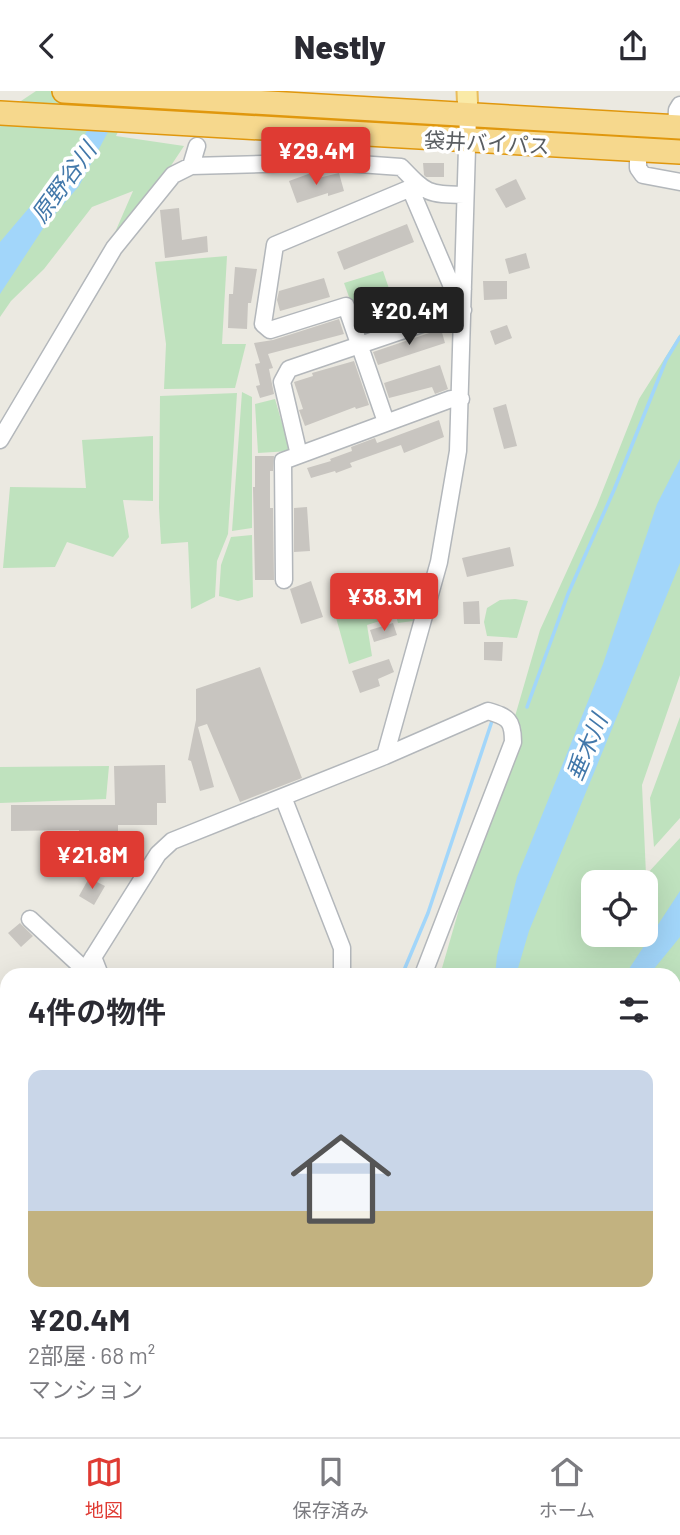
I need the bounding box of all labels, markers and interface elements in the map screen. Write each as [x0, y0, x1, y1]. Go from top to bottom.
icon: back [28, 27, 66, 65]
text: Nestly [294, 27, 386, 65]
icon: share [614, 27, 652, 65]
street label: 袋井バイパス [424, 126, 550, 158]
pin: ¥29.4M [259, 127, 373, 187]
water label: 原野谷川 [25, 134, 103, 227]
text: ¥29.4M [277, 136, 355, 164]
pin: ¥20.4M [352, 287, 466, 347]
text: ¥20.4M [370, 296, 448, 324]
pin: ¥38.3M [327, 573, 441, 633]
text: ¥38.3M [346, 582, 422, 610]
water label: 垂木川 [560, 707, 614, 784]
pin: ¥21.8M [35, 831, 149, 891]
text: ¥21.8M [56, 840, 128, 868]
map controls [581, 870, 658, 947]
button: locate [581, 870, 658, 947]
icon: filters [615, 991, 653, 1029]
text: 4件の物件 [28, 993, 166, 1029]
icon: home [278, 1116, 404, 1242]
text: ¥20.4M [28, 1301, 130, 1337]
text: 2部屋 · 68 m² [28, 1341, 155, 1369]
text: マンション [28, 1375, 143, 1403]
tab: 地図 [85, 1453, 123, 1522]
tab: 保存済み [293, 1453, 369, 1522]
tab: ホーム [539, 1453, 595, 1522]

